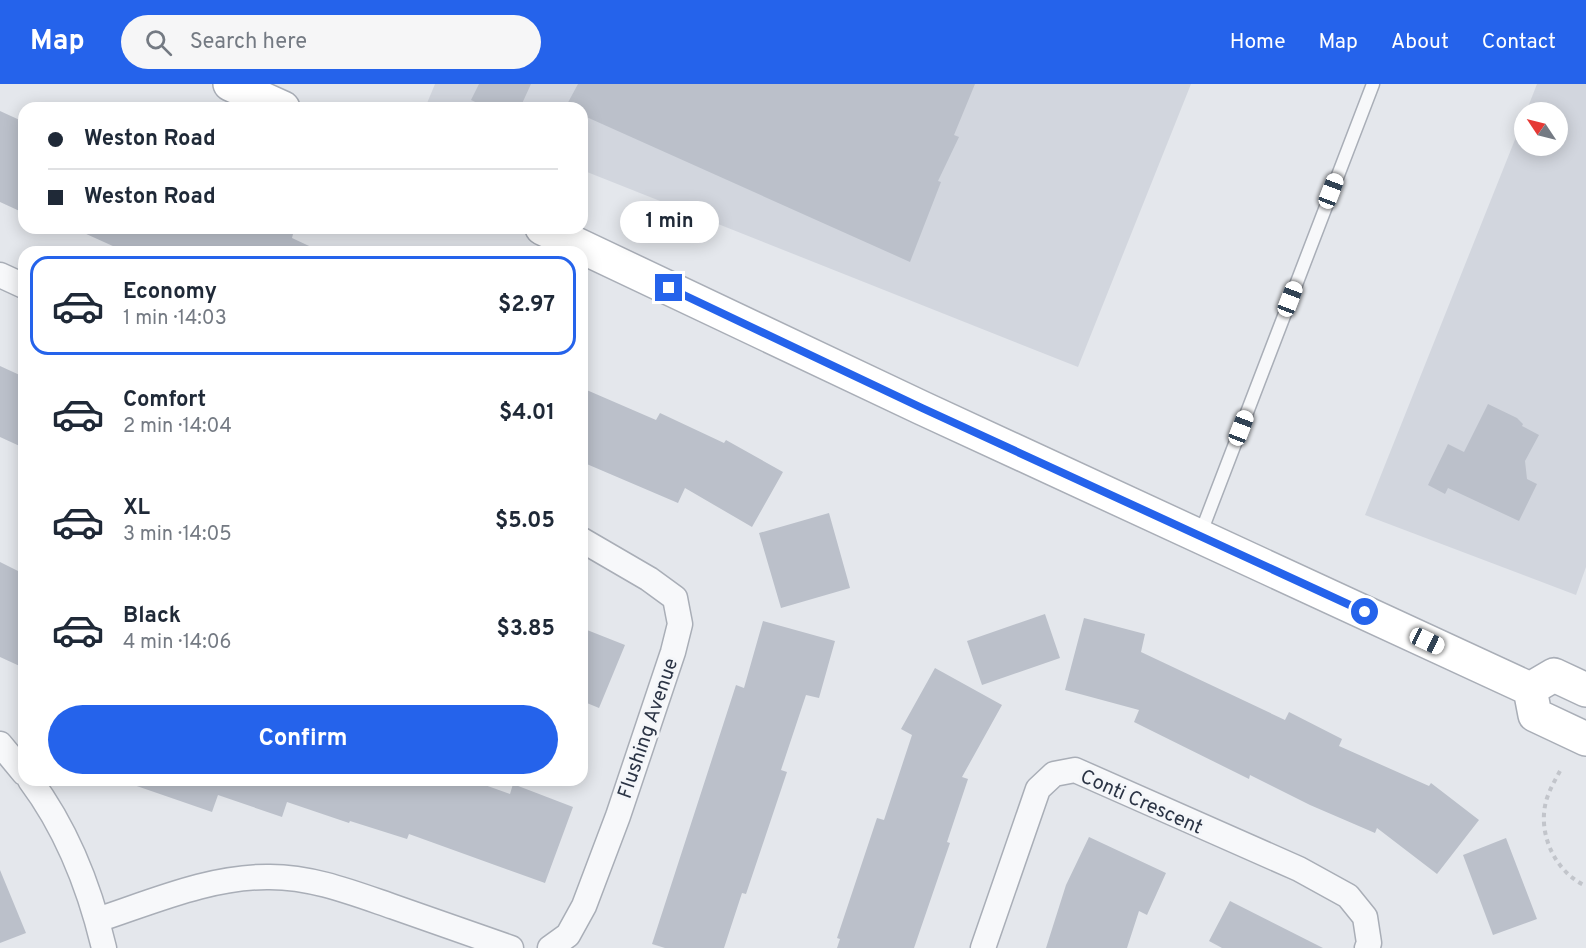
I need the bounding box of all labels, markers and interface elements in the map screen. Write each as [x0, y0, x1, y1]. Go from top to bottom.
search box [121, 15, 541, 69]
text: Map [30, 24, 85, 60]
icon: search [142, 26, 175, 59]
text: Search here [190, 29, 307, 56]
text: Home [1230, 29, 1286, 56]
text: Map [1319, 29, 1358, 56]
text: About [1391, 29, 1449, 56]
text: Contact [1482, 29, 1556, 56]
north arrow [1514, 102, 1568, 156]
map controls [1514, 102, 1568, 156]
text: Weston Road [84, 126, 216, 153]
car [1316, 171, 1346, 211]
text: Weston Road [84, 184, 216, 211]
callout: 1 min [620, 201, 718, 243]
text: 1 min [645, 209, 694, 235]
route end [655, 274, 682, 301]
icon: car [51, 279, 105, 333]
text: Economy [123, 279, 217, 306]
car [1275, 279, 1305, 319]
text: $2.97 [498, 292, 555, 319]
text: 1 min · 14:03 [123, 306, 227, 332]
icon: car [51, 387, 105, 441]
text: Comfort [123, 387, 206, 414]
text: $4.01 [499, 400, 555, 427]
car [1226, 408, 1256, 448]
text: 2 min · 14:04 [123, 414, 232, 440]
icon: car [51, 495, 105, 549]
text: XL [123, 495, 150, 522]
text: $5.05 [495, 508, 555, 535]
text: 3 min · 14:05 [123, 522, 232, 548]
route start [1351, 598, 1378, 625]
icon: car [51, 603, 105, 657]
text: Black [123, 603, 181, 630]
text: $3.85 [496, 616, 555, 643]
car [1407, 625, 1447, 657]
text: 4 min · 14:06 [123, 630, 232, 656]
street label: Flushing Avenue [613, 655, 685, 802]
button: Confirm [48, 705, 558, 774]
street label: Conti Crescent [1076, 764, 1207, 841]

